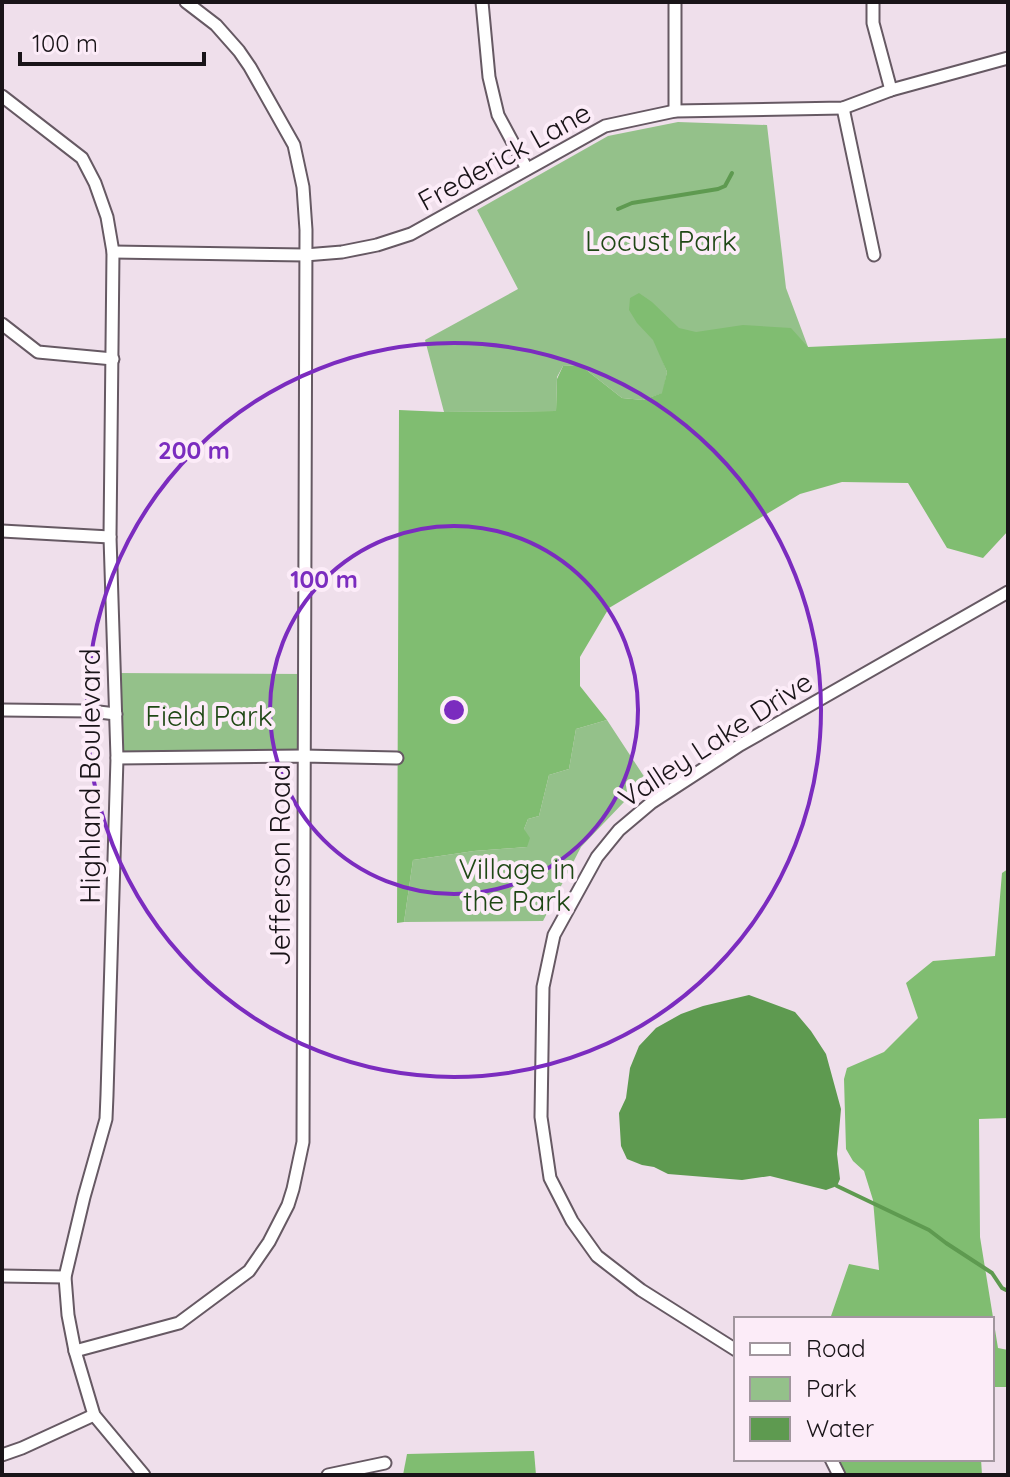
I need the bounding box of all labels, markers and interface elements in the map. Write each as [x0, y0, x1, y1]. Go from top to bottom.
scale bar [20, 16, 204, 66]
text: 100 m [32, 28, 98, 58]
street label: Frederick Lane [411, 94, 597, 218]
park label: Locust Park [585, 223, 737, 258]
text: 200 m [158, 435, 230, 465]
text: 100 m [290, 564, 358, 594]
street label: Highland Boulevard [72, 648, 107, 904]
street label: Valley Lake Drive [611, 663, 819, 815]
centre of rings [440, 696, 468, 724]
park label: Field Park [145, 698, 273, 733]
street label: Jefferson Road [262, 764, 297, 966]
park label: Village in the Park [458, 851, 576, 918]
legend [734, 1317, 994, 1461]
text: Road [806, 1333, 866, 1363]
text: Park [806, 1373, 857, 1403]
text: Water [806, 1413, 874, 1443]

